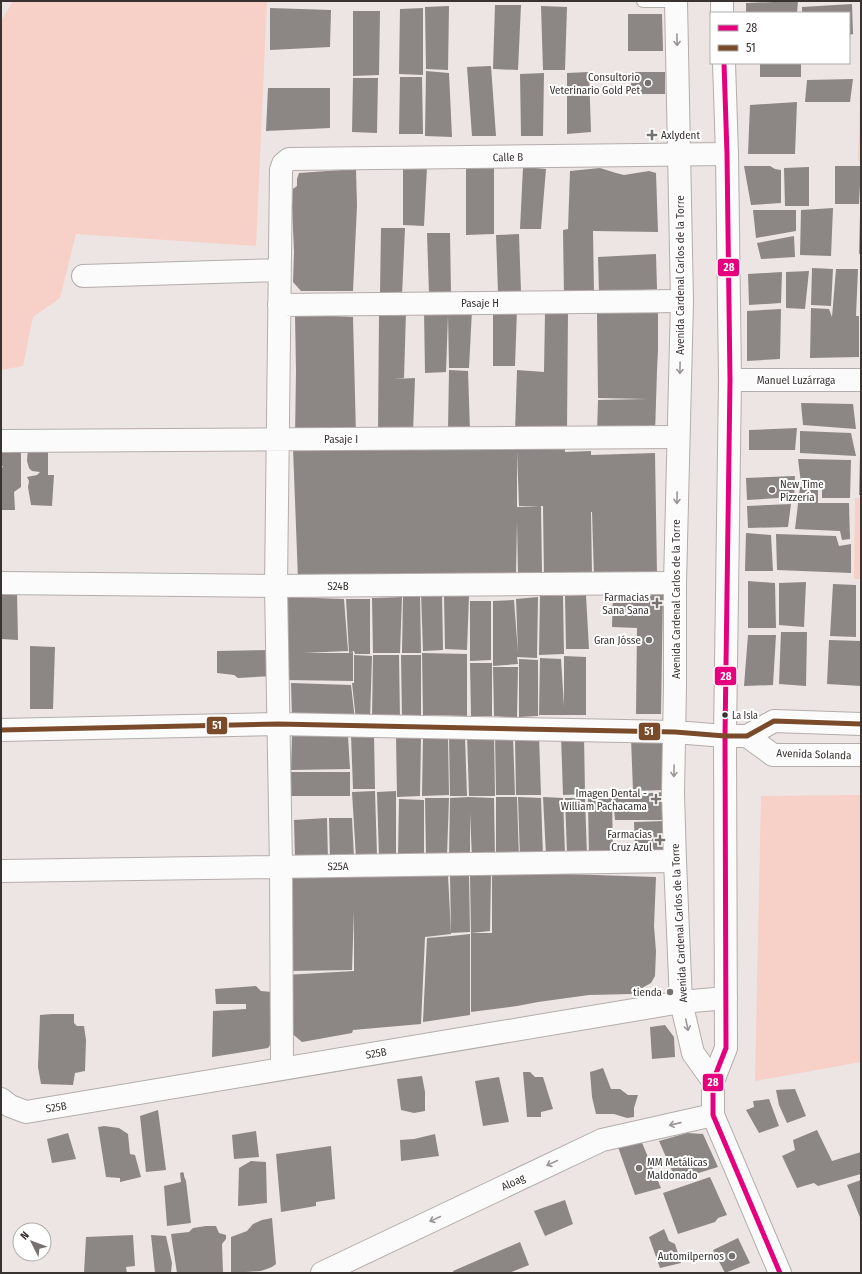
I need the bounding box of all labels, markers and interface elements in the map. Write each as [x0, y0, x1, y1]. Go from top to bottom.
legend [710, 12, 850, 64]
text: 28 [746, 21, 757, 35]
one-way arrow [673, 33, 681, 46]
text: 51 [746, 41, 756, 55]
place label: Consultorio Veterinario Gold Pet [550, 71, 640, 97]
marker: Consultorio Veterinario Gold Pet [643, 78, 653, 88]
marker: Axlydent [646, 129, 658, 141]
place label: Axlydent [661, 129, 700, 142]
street label: Calle B [493, 151, 523, 164]
street label: Avenida Cardenal Carlos de la Torre [674, 195, 687, 355]
line badge: 28 [717, 258, 740, 277]
text: 28 [723, 261, 735, 274]
street label: Pasaje H [461, 297, 499, 310]
one-way arrow [676, 361, 684, 374]
street label: Manuel Luzárraga [757, 374, 835, 387]
street label: Pasaje I [324, 433, 358, 446]
place label: New Time Pizzería [780, 478, 824, 504]
marker: New Time Pizzería [767, 485, 777, 495]
one-way arrow [673, 491, 681, 504]
street label: Avenida Cardenal Carlos de la Torre [670, 519, 683, 679]
street label: S24B [327, 580, 349, 593]
place label: Farmacias Sana Sana [602, 591, 649, 617]
marker: Farmacias Sana Sana [652, 598, 662, 608]
place label: Gran Jósse [594, 634, 641, 647]
marker: Gran Jósse [644, 635, 654, 645]
line badge: 28 [714, 666, 737, 686]
text: 28 [720, 670, 732, 683]
marker: La Isla [720, 710, 730, 720]
place label: La Isla [732, 710, 758, 722]
line badge: 51 [206, 716, 228, 735]
text: 51 [212, 719, 222, 732]
line badge: 51 [638, 722, 661, 741]
text: 51 [644, 725, 654, 738]
street label: Avenida Solanda [776, 747, 852, 762]
one-way arrow [670, 764, 678, 777]
place label: Imagen Dental - William Pachacama [561, 787, 647, 813]
marker: Imagen Dental - William Pachacama [650, 793, 662, 805]
place label: Farmacias Cruz Azul [607, 828, 652, 854]
marker: Farmacias Cruz Azul [655, 835, 665, 845]
street label: Avenida Cardenal Carlos de la Torre [669, 843, 690, 1003]
street label: S25A [327, 860, 349, 873]
place label: tienda [633, 986, 662, 999]
marker: tienda [665, 987, 675, 997]
one-way arrow [683, 1018, 691, 1031]
street label: S25B [364, 1045, 388, 1062]
line badge: 28 [702, 1073, 724, 1092]
text: 28 [707, 1076, 719, 1089]
street label: S25B [45, 1099, 68, 1116]
one-way arrow [669, 1120, 682, 1128]
place label: MM Metálicas Maldonado [647, 1156, 708, 1182]
one-way arrow [546, 1160, 558, 1167]
marker: MM Metálicas Maldonado [634, 1163, 644, 1173]
street label: Aloag [499, 1171, 528, 1194]
one-way arrow [429, 1216, 441, 1223]
north arrow [12, 1222, 52, 1262]
text: N [18, 1229, 32, 1242]
place label: Automilpernos [658, 1250, 724, 1263]
marker: Automilpernos [727, 1251, 737, 1261]

